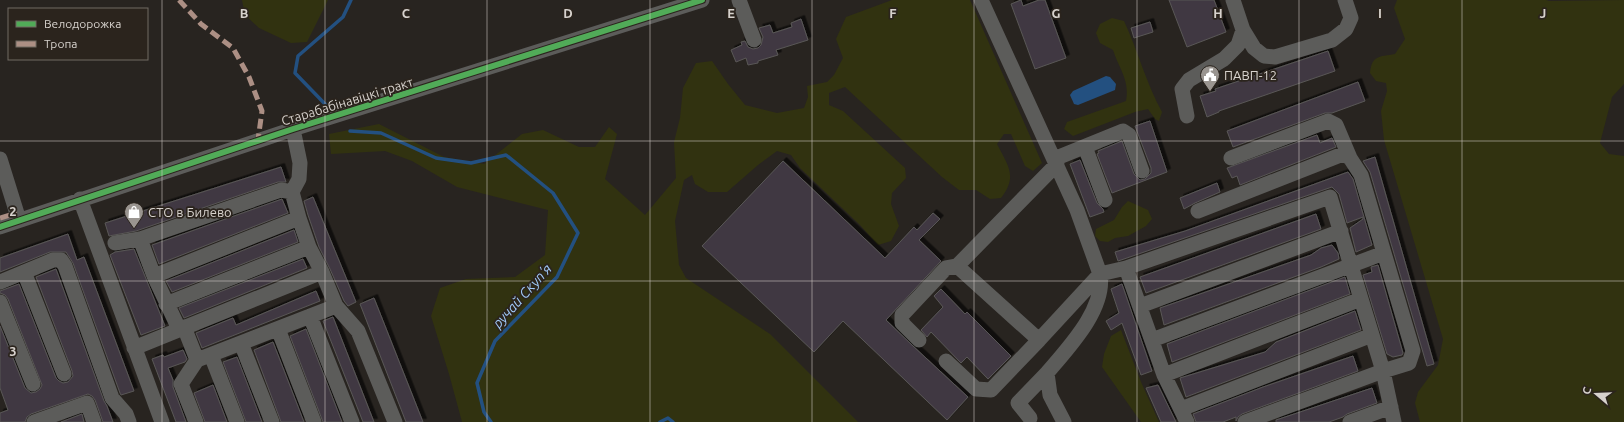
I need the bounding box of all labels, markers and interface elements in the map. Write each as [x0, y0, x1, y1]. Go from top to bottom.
text: B [240, 6, 249, 20]
text: C [402, 6, 411, 20]
text: D [563, 6, 573, 20]
text: E [727, 6, 735, 20]
text: F [889, 6, 897, 20]
text: G [1052, 6, 1061, 20]
text: H [1213, 6, 1223, 20]
text: I [1378, 6, 1382, 20]
text: J [1540, 6, 1546, 20]
legend [8, 8, 148, 60]
text: Велодорожка [44, 17, 121, 30]
text: Тропа [44, 37, 77, 50]
public building icon: ПАВП-12 [1199, 64, 1221, 92]
place label: ПАВП-12 [1224, 68, 1277, 82]
street label: Старабабінавіцкі тракт [279, 74, 415, 128]
shop icon: СТО в Билево [123, 201, 145, 229]
text: 2 [9, 204, 17, 218]
place label: СТО в Билево [148, 205, 232, 219]
water label: ручай Скупʼя [489, 261, 555, 332]
text: 3 [9, 344, 17, 358]
north arrow [1576, 374, 1616, 414]
text: С [1580, 385, 1593, 396]

